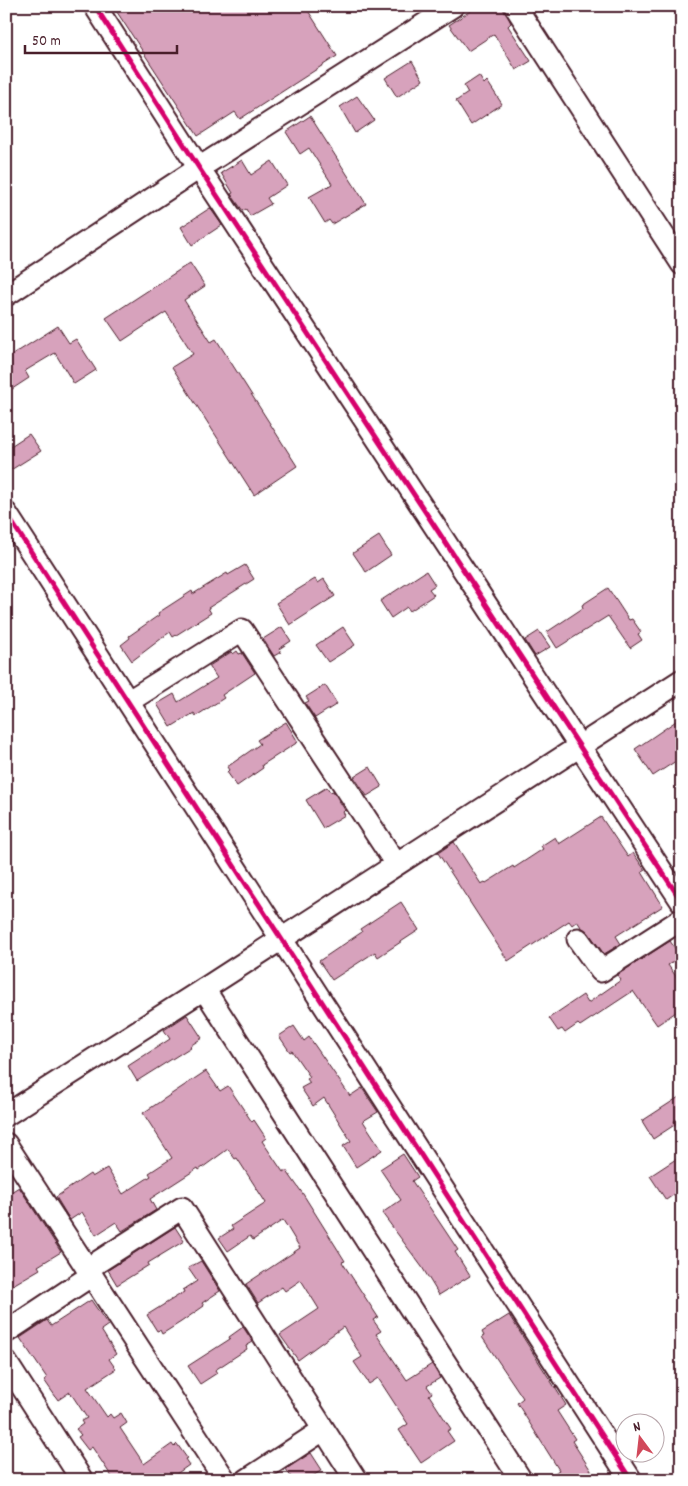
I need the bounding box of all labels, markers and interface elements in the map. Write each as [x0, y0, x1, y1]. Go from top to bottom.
scale bar [25, 22, 178, 54]
text: 50 m [32, 31, 61, 53]
north arrow [616, 1414, 666, 1464]
text: N [631, 1417, 643, 1438]

